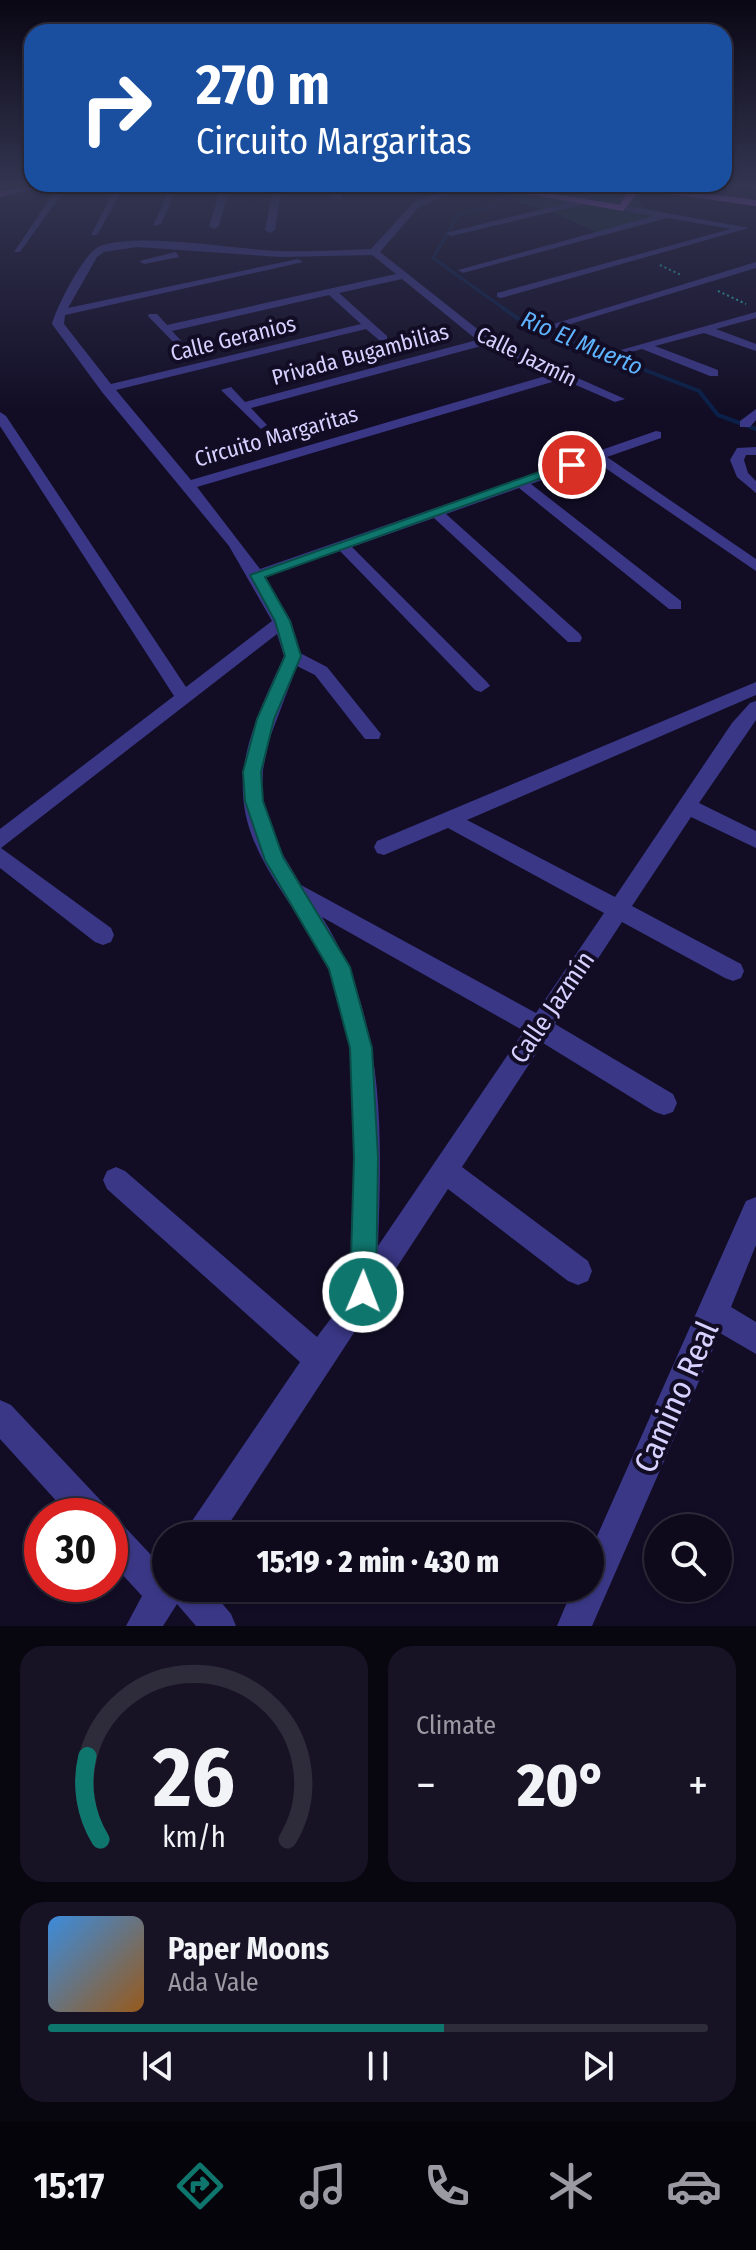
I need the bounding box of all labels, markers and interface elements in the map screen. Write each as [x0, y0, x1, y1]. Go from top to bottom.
text: 270 m [196, 52, 330, 119]
icon: right [64, 56, 168, 160]
text: Circuito Margaritas [196, 120, 472, 164]
water label: Rio El Muerto [517, 305, 647, 381]
street label: Calle Geranios [168, 310, 299, 367]
street label: Privada Bugambilias [269, 318, 452, 391]
street label: Calle Jazmín [472, 321, 582, 392]
street label: Circuito Margaritas [191, 400, 361, 473]
pin [538, 431, 606, 499]
icon: arrive [550, 443, 594, 487]
street label: Calle Jazmín [504, 945, 601, 1069]
position arrow [321, 1250, 405, 1334]
street label: Camino Real [626, 1315, 726, 1479]
speed limit sign: 30 [24, 1498, 128, 1602]
map controls [644, 1514, 732, 1602]
button: search [644, 1514, 732, 1602]
text: 15:19 · 2 min · 430 m [257, 1544, 499, 1580]
text: Climate [416, 1710, 496, 1741]
text: 26 [152, 1728, 235, 1828]
text: 20° [517, 1750, 607, 1822]
text: − [416, 1759, 436, 1812]
text: + [688, 1759, 708, 1812]
text: km/h [162, 1820, 226, 1855]
text: Paper Moons [168, 1931, 329, 1967]
text: Ada Vale [168, 1967, 259, 1998]
icon: previous [136, 2044, 180, 2088]
icon: pause [356, 2044, 400, 2088]
icon: next [576, 2044, 620, 2088]
icon: directions [172, 2158, 228, 2214]
icon: music [295, 2158, 351, 2214]
icon: phone [419, 2158, 475, 2214]
icon: climate [543, 2158, 599, 2214]
icon: car [666, 2158, 722, 2214]
text: 15:17 [34, 2164, 104, 2208]

